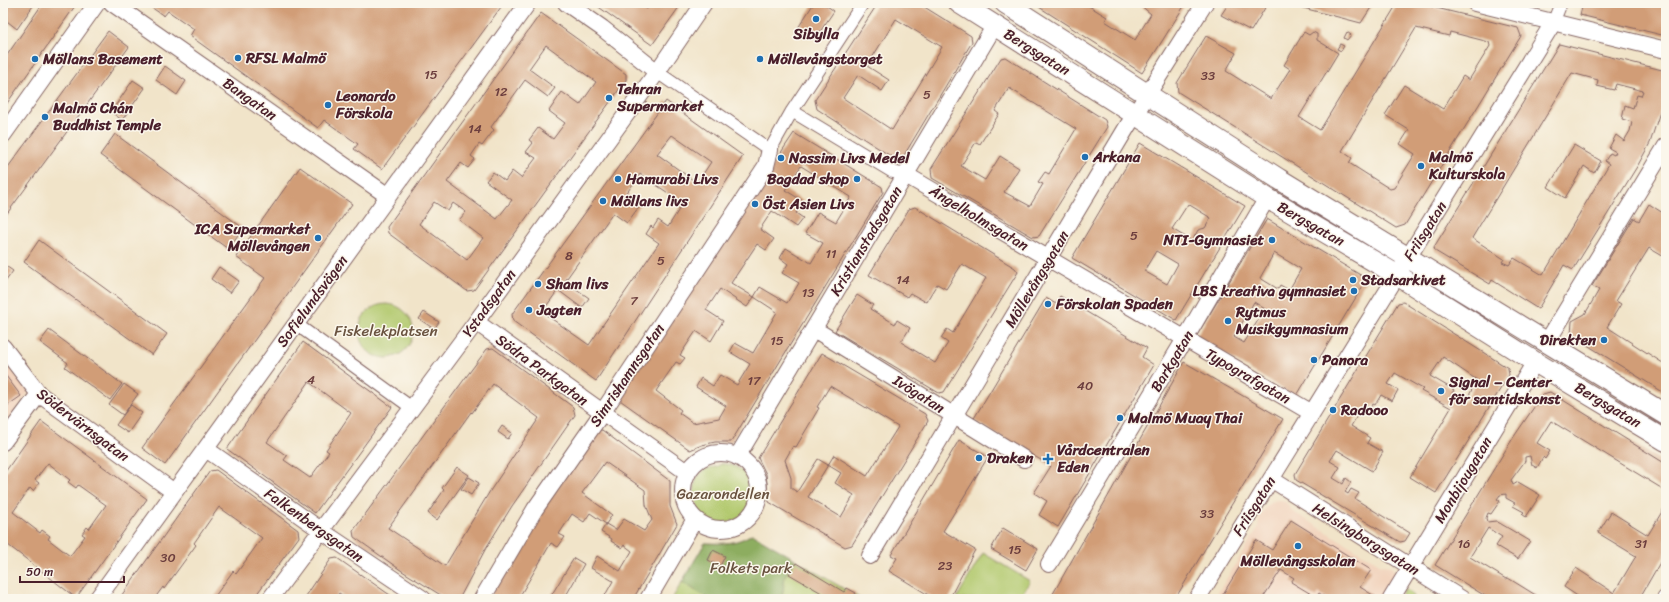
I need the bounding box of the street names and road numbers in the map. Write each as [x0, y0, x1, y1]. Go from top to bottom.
street label: Bergsgatan [999, 21, 1075, 83]
street label: Bangatan [217, 71, 283, 127]
street label: Ängelholmsgatan [923, 177, 1034, 258]
street label: Kristianstadsgatan [823, 181, 909, 301]
street label: Bergsgatan [1272, 194, 1350, 254]
street label: Friisgatan [1396, 196, 1454, 266]
street label: Möllevångsgatan [998, 225, 1076, 333]
street label: Sofielundsvägen [269, 249, 355, 353]
street label: Ystadsgatan [455, 263, 523, 343]
street label: Simrishamnsgatan [583, 318, 671, 432]
street label: Barkgatan [1143, 325, 1201, 397]
street label: Södra Parkgatan [490, 327, 594, 413]
street label: Typografgatan [1200, 341, 1296, 411]
street label: Ivögatan [887, 367, 950, 420]
street label: Bergsgatan [1569, 375, 1647, 435]
street label: Södervärnsgatan [31, 381, 135, 469]
street label: Monbijougatan [1427, 432, 1499, 528]
street label: Friisgatan [1225, 471, 1283, 541]
street label: Falkenbergsgatan [259, 481, 369, 569]
street label: Helsingborgsgatan [1307, 495, 1425, 583]

